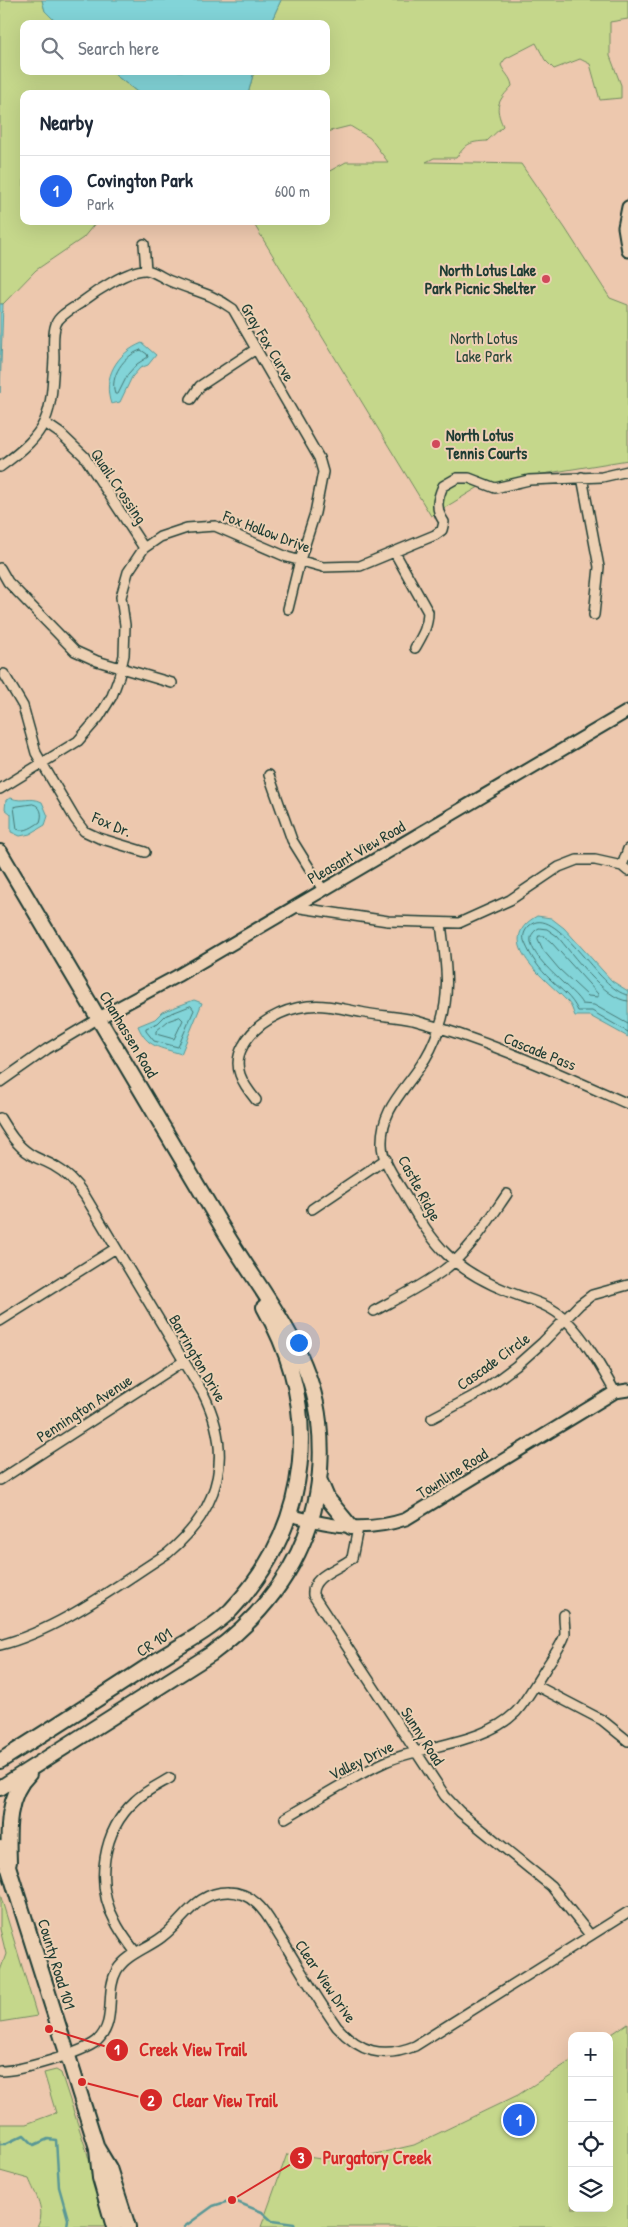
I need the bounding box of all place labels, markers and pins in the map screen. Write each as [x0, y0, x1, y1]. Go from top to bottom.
place label: North Lotus Lake Park Picnic Shelter [425, 259, 537, 299]
marker: North Lotus Lake Park Picnic Shelter [540, 273, 552, 285]
place label: North Lotus Tennis Courts [445, 424, 528, 464]
marker: North Lotus Tennis Courts [430, 438, 442, 450]
callout: Creek View Trail [104, 2034, 257, 2067]
callout: Clear View Trail [138, 2084, 288, 2117]
pin: 1 [503, 2101, 535, 2139]
callout: Purgatory Creek [288, 2141, 442, 2174]

